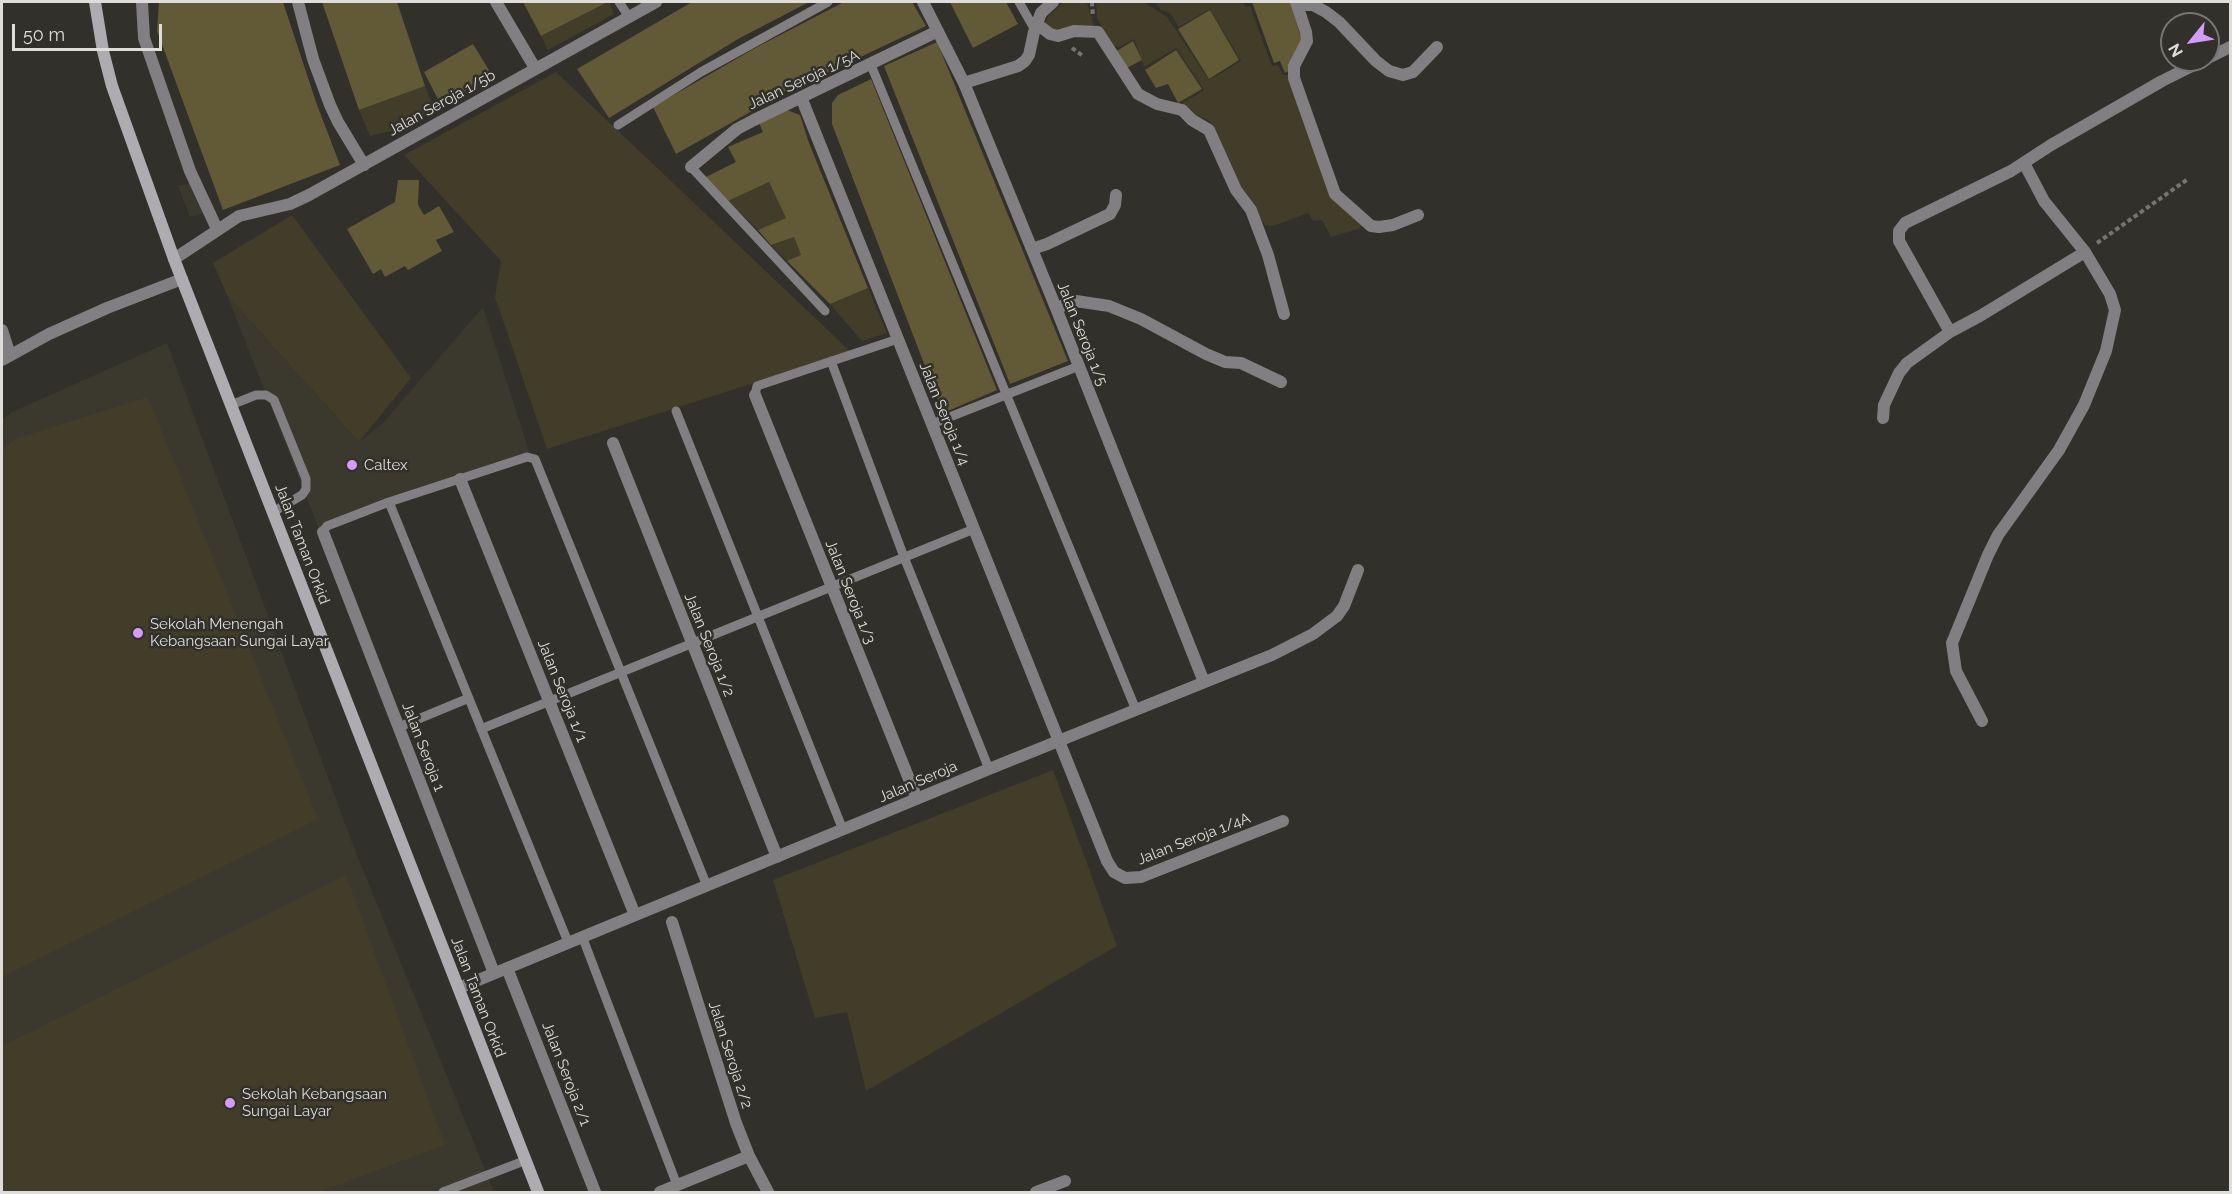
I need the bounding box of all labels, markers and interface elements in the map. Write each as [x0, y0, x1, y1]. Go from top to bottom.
scale bar [15, 12, 165, 50]
north arrow [2160, 12, 2220, 72]
text: 50 m [23, 24, 65, 45]
text: N [2164, 40, 2187, 60]
street label: Jalan Seroja 1/5A [746, 46, 862, 114]
street label: Jalan Seroja 1/5b [385, 66, 499, 140]
street label: Jalan Seroja 1/5 [1053, 279, 1111, 389]
street label: Jalan Seroja 1/4 [915, 360, 973, 468]
place label: Caltex [364, 456, 408, 474]
marker: Caltex [345, 458, 359, 472]
street label: Jalan Taman Orkid [271, 481, 333, 607]
street label: Jalan Seroja 1/3 [821, 537, 879, 647]
street label: Jalan Seroja 1/2 [680, 591, 738, 699]
place label: Sekolah Menengah Kebangsaan Sungai Layar [150, 615, 329, 650]
marker: Sekolah Menengah Kebangsaan Sungai Layar [131, 626, 145, 640]
street label: Jalan Seroja 1/1 [533, 637, 591, 745]
street label: Jalan Seroja 1 [398, 700, 448, 794]
street label: Jalan Seroja [876, 757, 960, 807]
street label: Jalan Seroja 1/4A [1135, 809, 1253, 869]
street label: Jalan Taman Orkid [447, 934, 509, 1060]
street label: Jalan Seroja 2/2 [704, 999, 756, 1111]
street label: Jalan Seroja 2/1 [538, 1019, 594, 1129]
place label: Sekolah Kebangsaan Sungai Layar [242, 1085, 387, 1120]
marker: Sekolah Kebangsaan Sungai Layar [223, 1096, 237, 1110]

